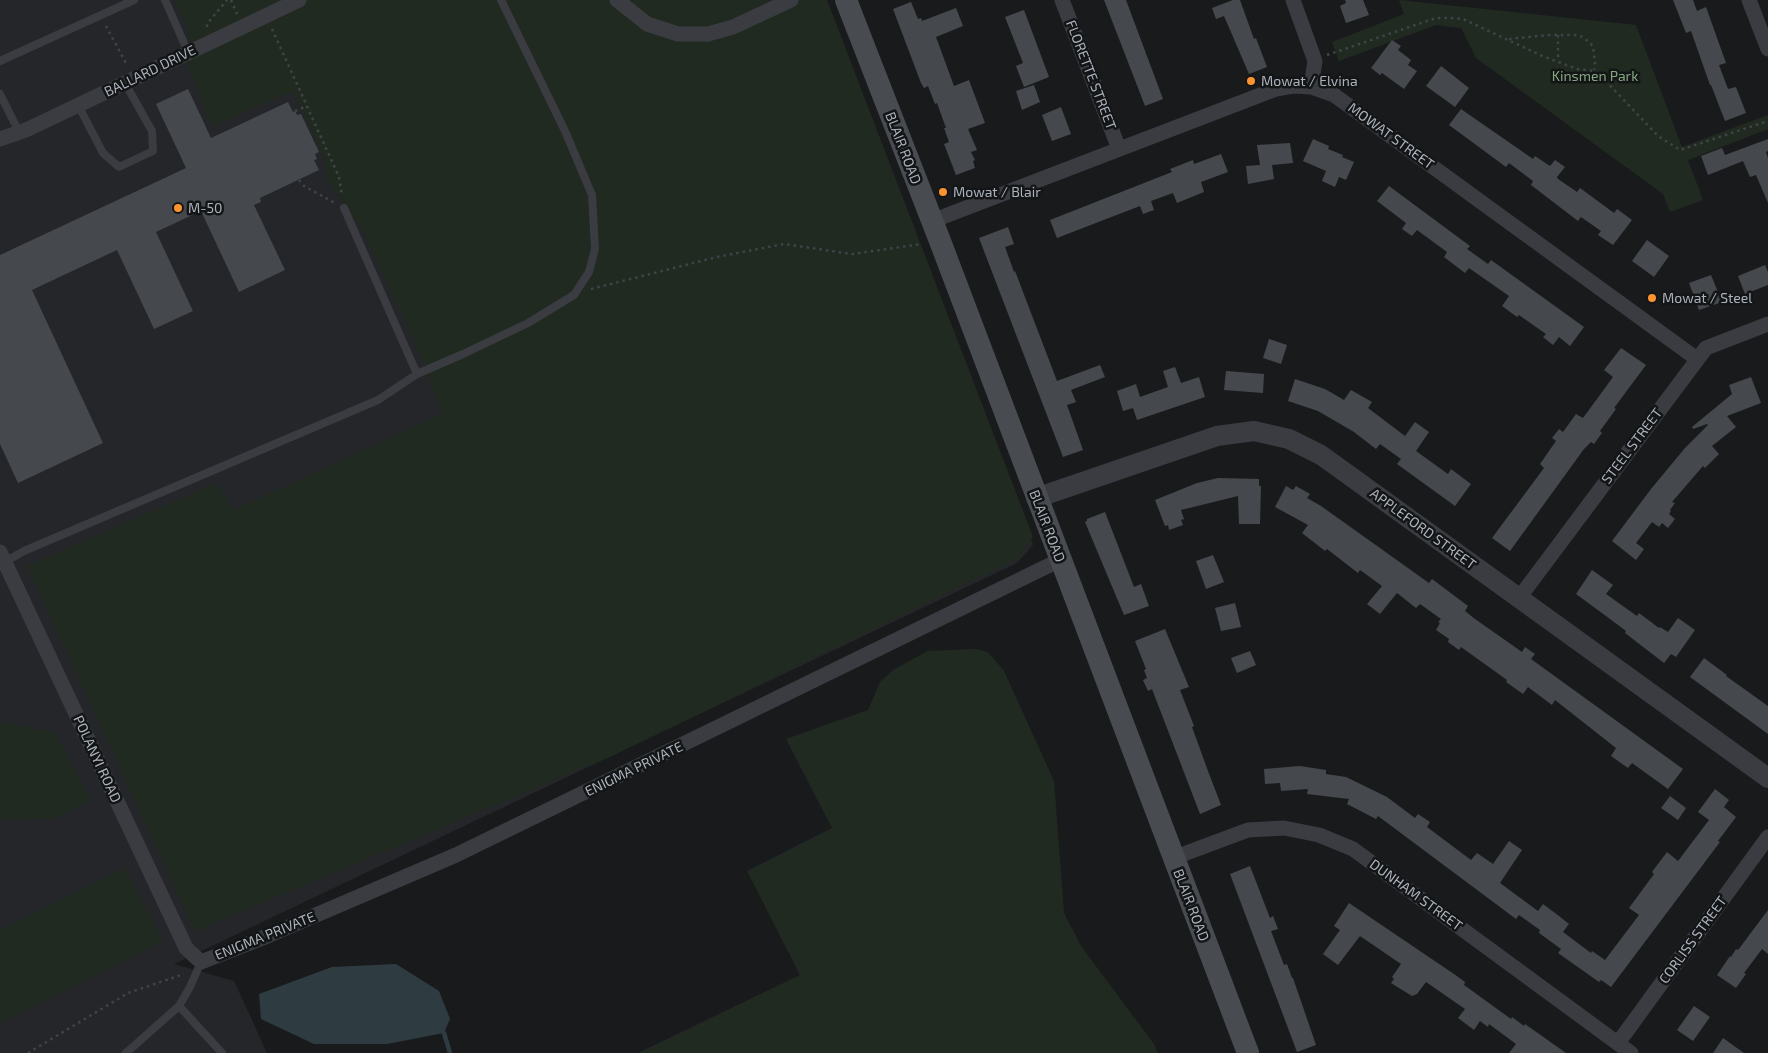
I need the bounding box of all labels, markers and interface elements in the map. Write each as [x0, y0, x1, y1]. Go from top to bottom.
street label: FLORETTE STREET [1062, 18, 1120, 132]
street label: BALLARD DRIVE [102, 42, 198, 100]
park label: Kinsmen Park [1552, 68, 1638, 84]
place label: Mowat / Elvina [1261, 73, 1358, 89]
marker: Mowat / Elvina [1245, 75, 1257, 87]
street label: MOWAT STREET [1345, 99, 1437, 173]
street label: BLAIR ROAD [882, 110, 924, 186]
place label: Mowat / Blair [953, 184, 1041, 200]
marker: Mowat / Blair [937, 186, 949, 198]
place label: M-50 [188, 200, 222, 216]
marker: M-50 [172, 202, 184, 214]
place label: Mowat / Steel [1662, 290, 1752, 306]
marker: Mowat / Steel [1646, 292, 1658, 304]
street label: STEEL STREET [1598, 405, 1666, 487]
street label: APPLEFORD STREET [1367, 485, 1479, 573]
street label: BLAIR ROAD [1026, 488, 1068, 564]
street label: POLANYI ROAD [70, 713, 124, 805]
street label: ENIGMA PRIVATE [582, 738, 686, 800]
street label: DUNHAM STREET [1366, 856, 1466, 934]
street label: BLAIR ROAD [1170, 867, 1212, 943]
street label: CORLISS STREET [1656, 893, 1730, 987]
street label: ENIGMA PRIVATE [212, 908, 318, 964]

